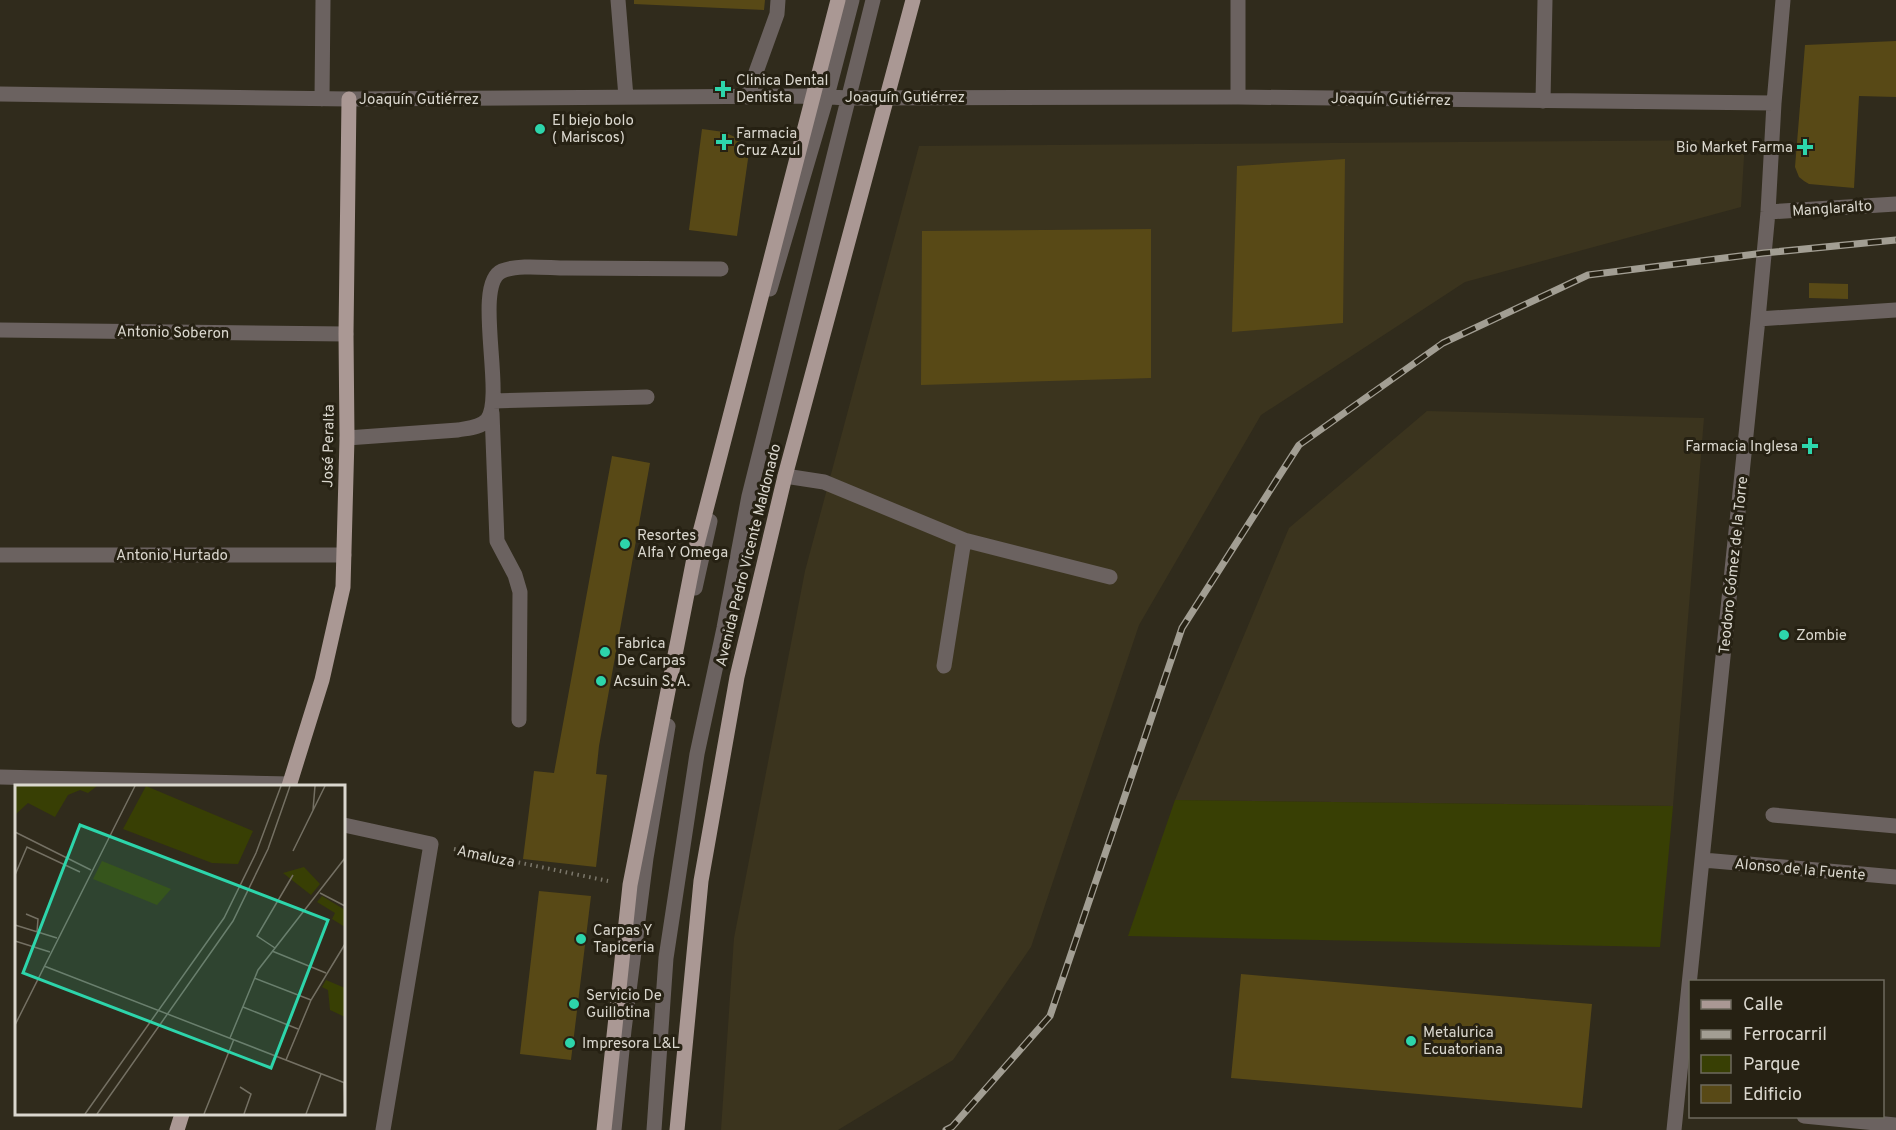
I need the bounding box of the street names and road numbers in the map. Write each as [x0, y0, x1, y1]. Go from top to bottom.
street label: Joaquín Gutiérrez [845, 89, 965, 108]
street label: Joaquín Gutiérrez [1331, 90, 1451, 111]
street label: Joaquín Gutiérrez [359, 91, 479, 110]
street label: Manglaralto [1792, 197, 1873, 222]
street label: Antonio Soberon [117, 323, 229, 344]
street label: José Peralta [319, 404, 340, 488]
street label: Avenida Pedro Vicente Maldonado [713, 442, 786, 669]
street label: Teodoro Gómez de la Torre [1716, 475, 1753, 655]
street label: Antonio Hurtado [116, 547, 228, 566]
street label: Amaluza [455, 842, 516, 873]
street label: Alonso de la Fuente [1734, 855, 1866, 886]

